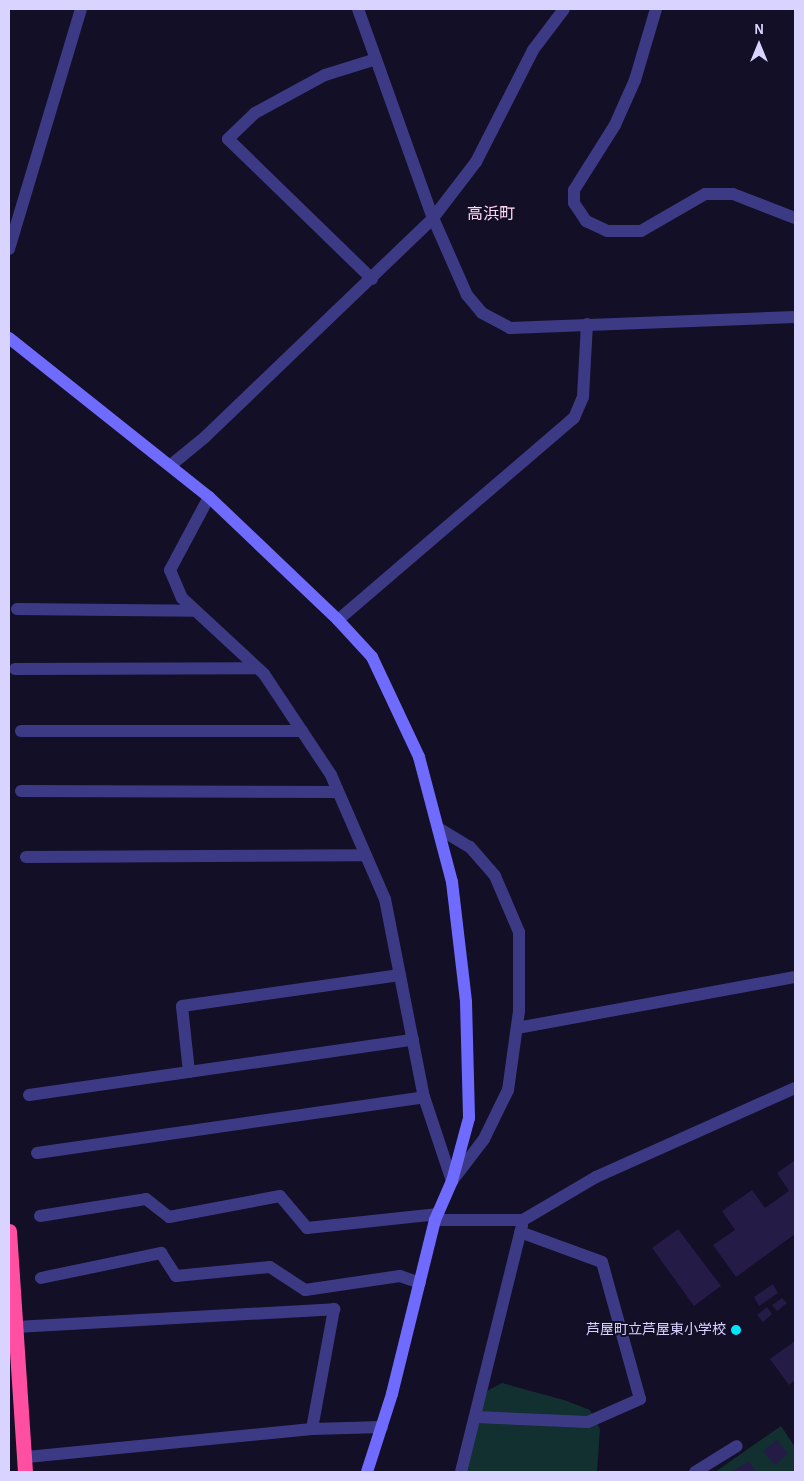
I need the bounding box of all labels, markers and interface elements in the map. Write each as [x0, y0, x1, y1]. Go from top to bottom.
north arrow [734, 20, 784, 70]
text: N [754, 23, 764, 37]
district label: 高浜町 [467, 204, 515, 224]
place label: 芦屋町立芦屋東小学校 [586, 1322, 726, 1338]
marker: 芦屋町立芦屋東小学校 [730, 1324, 742, 1336]

